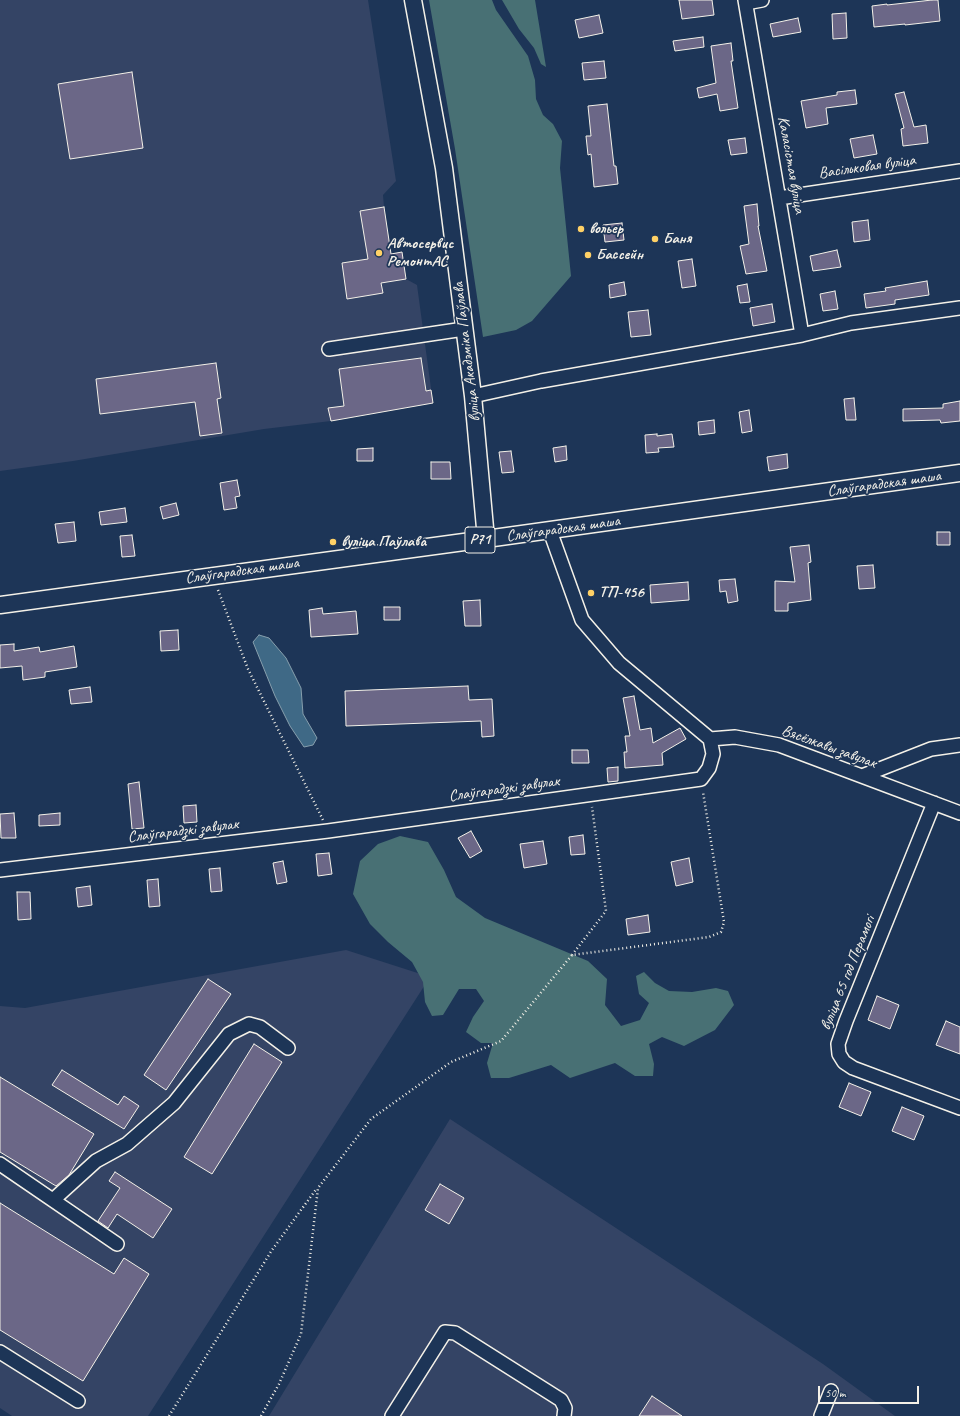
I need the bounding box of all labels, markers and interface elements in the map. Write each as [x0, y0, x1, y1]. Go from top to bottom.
street label: Каласістая вуліца [773, 115, 809, 215]
street label: Васільковая вуліца [817, 151, 917, 183]
place label: вольер [589, 219, 623, 239]
marker: вольер [576, 224, 586, 234]
place label: Баня [663, 229, 691, 249]
place label: Автосервис РемонтАС [387, 234, 453, 272]
marker: Баня [650, 234, 660, 244]
place label: Бассейн [596, 245, 643, 265]
marker: Автосервис РемонтАС [374, 248, 384, 258]
marker: Бассейн [583, 250, 593, 260]
street label: вуліца Акадэміка Паўлава [449, 281, 485, 423]
street label: Слаўгарадская шаша [826, 467, 942, 501]
street label: Слаўгарадская шаша [505, 512, 621, 546]
road number: Р71 [465, 527, 495, 553]
place label: вуліца Паўлава [341, 532, 426, 552]
marker: вуліца Паўлава [328, 537, 338, 547]
street label: Слаўгарадская шаша [184, 554, 300, 588]
place label: ТП-456 [599, 583, 644, 603]
marker: ТП-456 [586, 588, 596, 598]
street label: Вясёлкавы завулак [779, 721, 879, 773]
street label: Слаўгарадзкі завулак [448, 772, 560, 806]
street label: Слаўгарадзкі завулак [127, 815, 239, 847]
street label: вуліца 65 год Перамогі [816, 913, 880, 1033]
scale bar [820, 1378, 921, 1404]
text: 50 m [825, 1385, 845, 1401]

